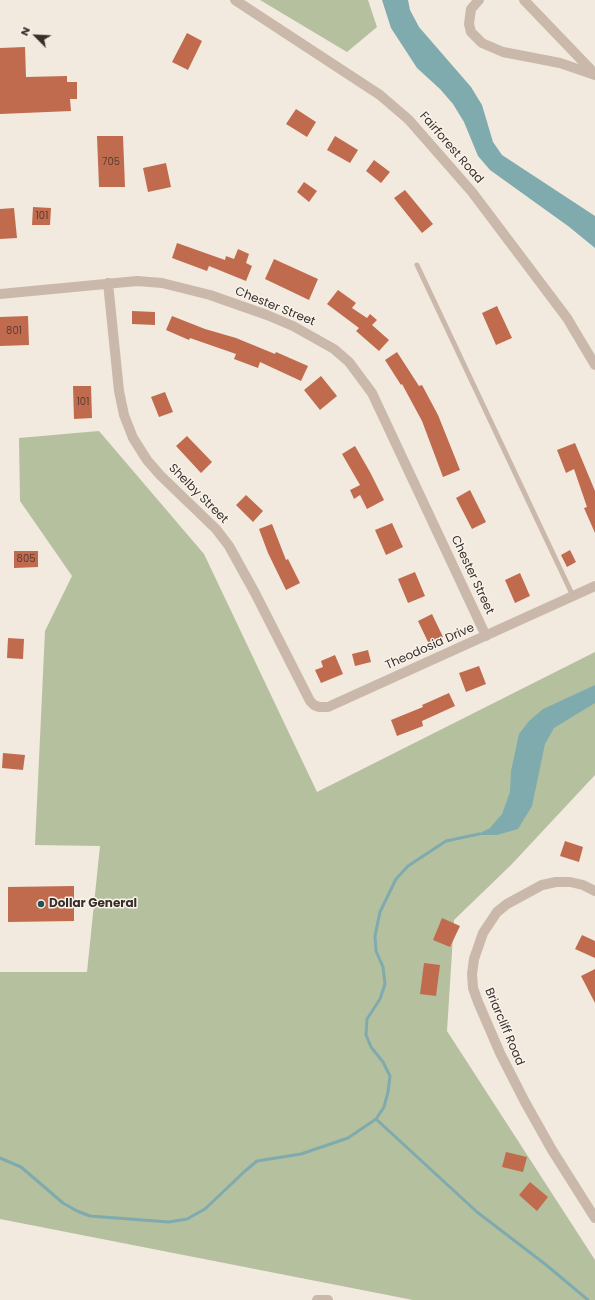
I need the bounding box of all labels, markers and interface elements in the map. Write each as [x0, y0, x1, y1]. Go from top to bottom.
north arrow [16, 16, 56, 56]
text: N [16, 24, 34, 38]
street label: Fairforest Road [416, 109, 486, 187]
house number: 705 [102, 156, 120, 168]
house number: 101 [36, 210, 48, 222]
street label: Chester Street [233, 284, 317, 330]
house number: 801 [6, 325, 22, 337]
house number: 101 [77, 396, 89, 408]
street label: Shelby Street [165, 461, 231, 527]
street label: Chester Street [447, 533, 497, 617]
house number: 805 [17, 553, 35, 565]
street label: Theodosia Drive [383, 621, 477, 673]
place label: Dollar General [49, 897, 137, 911]
marker: Dollar General [36, 899, 46, 909]
street label: Briarcliff Road [481, 986, 527, 1068]

